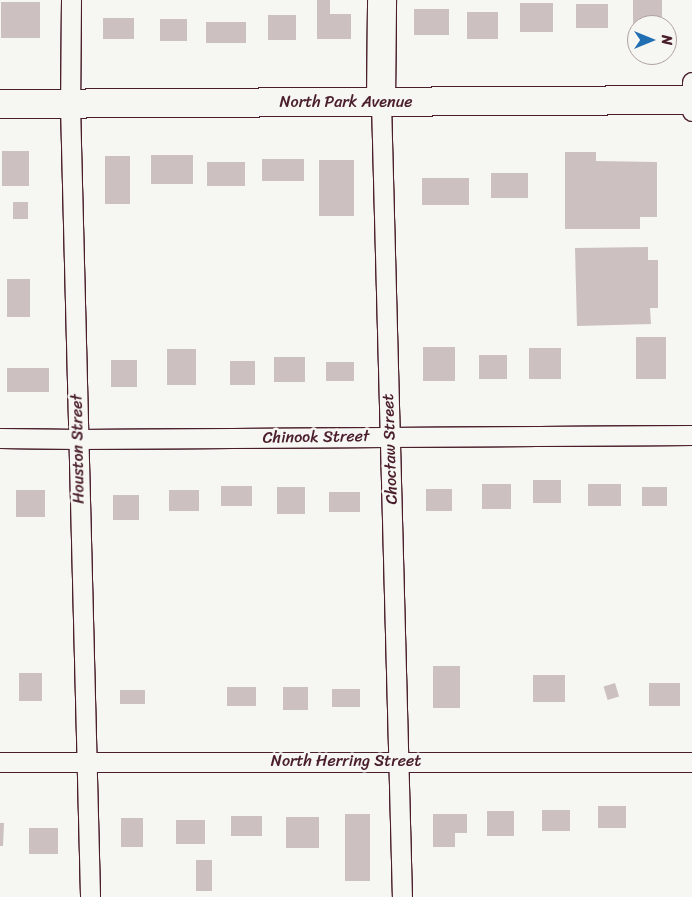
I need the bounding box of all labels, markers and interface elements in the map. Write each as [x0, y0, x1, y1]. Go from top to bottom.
north arrow [627, 15, 677, 65]
text: N [654, 35, 679, 45]
street label: North Park Avenue [279, 92, 413, 112]
street label: Choctaw Street [378, 393, 402, 505]
street label: Houston Street [67, 394, 89, 504]
street label: Chinook Street [263, 426, 369, 448]
street label: North Herring Street [271, 751, 421, 771]

